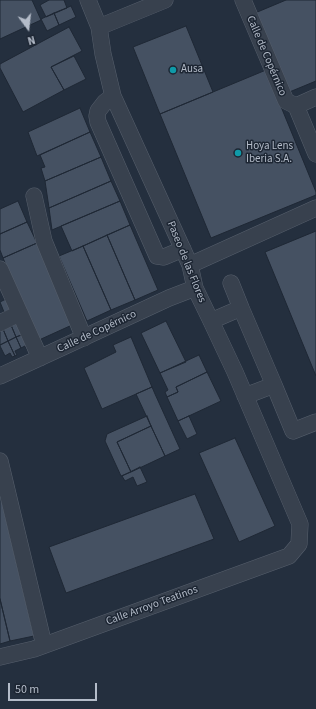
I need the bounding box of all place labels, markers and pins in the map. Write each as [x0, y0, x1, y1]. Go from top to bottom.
place label: Ausa [181, 63, 203, 77]
marker: Ausa [168, 65, 178, 75]
place label: Hoya Lens Iberia S.A. [246, 140, 293, 166]
marker: Hoya Lens Iberia S.A. [233, 148, 243, 158]

